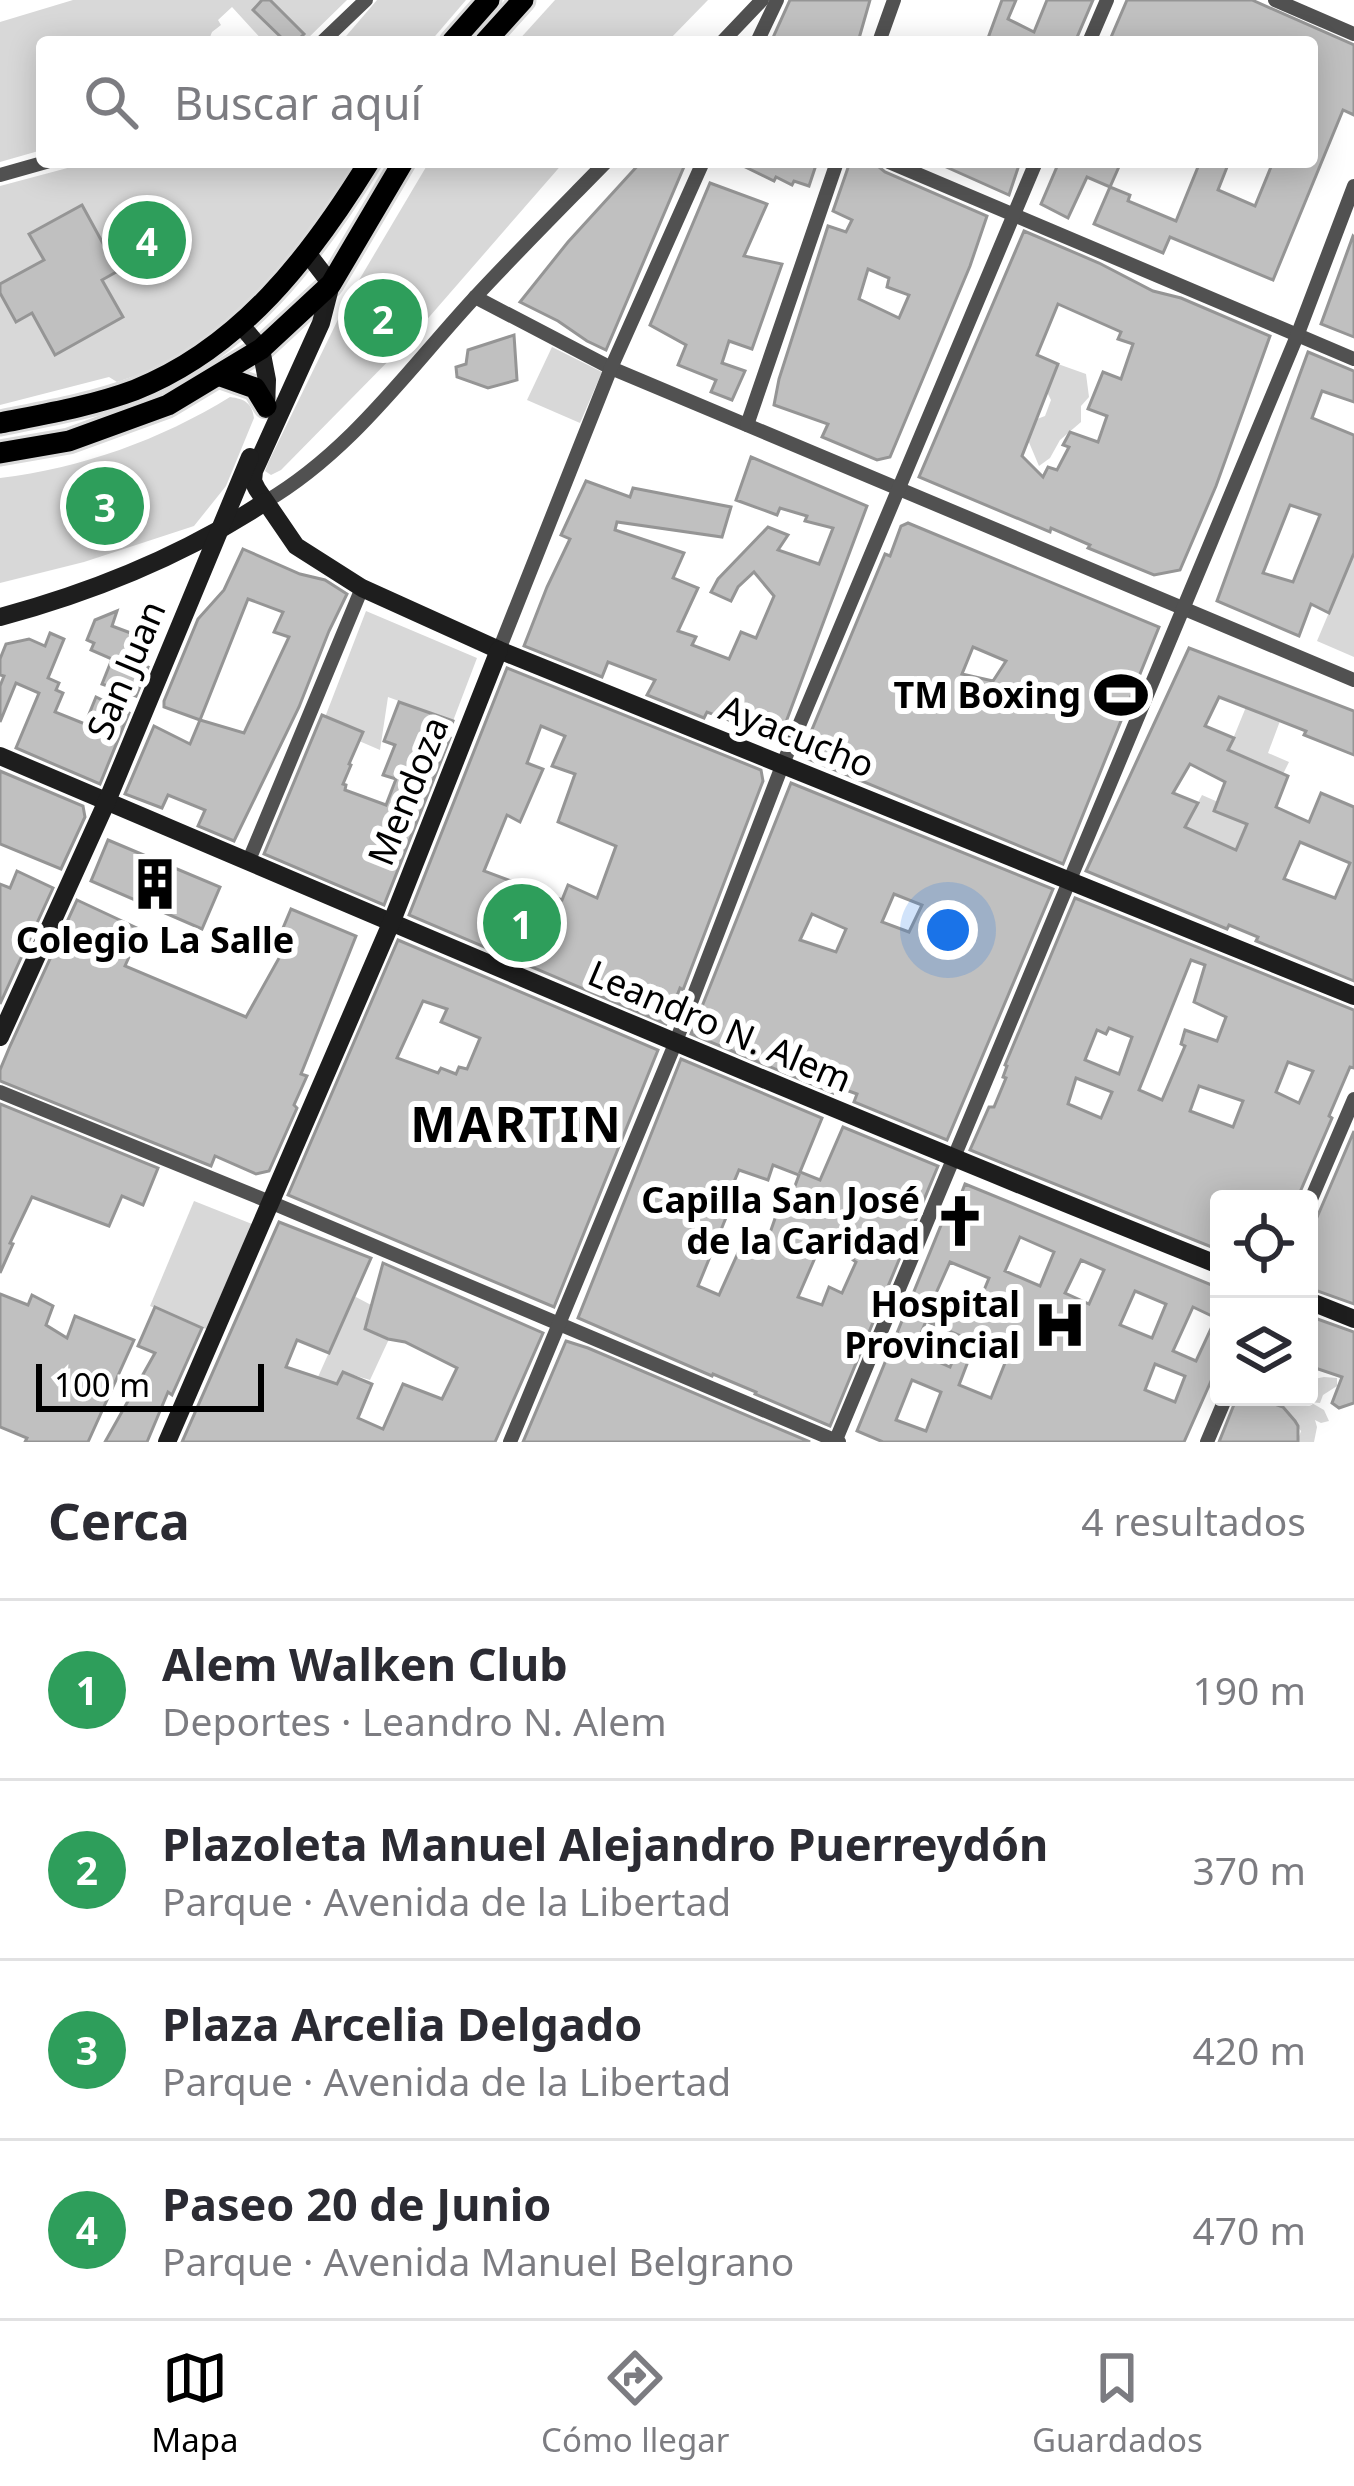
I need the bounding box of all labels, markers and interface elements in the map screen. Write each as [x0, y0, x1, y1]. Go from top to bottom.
search box [36, 36, 1318, 168]
icon: search [78, 69, 144, 135]
text: Buscar aquí [174, 72, 422, 133]
pin: 4 [108, 195, 186, 285]
pin: 2 [344, 273, 422, 363]
pin: 3 [66, 461, 144, 551]
street label: San Juan [74, 593, 177, 747]
sports icon: TM Boxing [1092, 666, 1150, 724]
place label: TM Boxing [893, 670, 1081, 719]
street label: Ayacucho [713, 682, 882, 789]
street label: Mendoza [356, 709, 459, 872]
building icon: Colegio La Salle [126, 855, 184, 913]
pin: 1 [483, 878, 561, 968]
your location [918, 900, 978, 960]
place label: Colegio La Salle [16, 915, 294, 964]
street label: Leandro N. Alem [581, 948, 859, 1103]
district label: MARTIN [410, 1091, 624, 1156]
place label: Capilla San José de la Caridad [641, 1175, 920, 1265]
map controls [1210, 1190, 1318, 1406]
button: locate [1210, 1190, 1318, 1298]
church icon: Capilla San José de la Caridad [931, 1192, 989, 1250]
place label: Hospital Provincial [844, 1279, 1020, 1369]
hospital icon: Hospital Provincial [1031, 1296, 1089, 1354]
button: layers [1210, 1298, 1318, 1406]
scale bar [36, 1358, 264, 1411]
text: 100 m [54, 1362, 150, 1407]
text: Cerca [48, 1485, 190, 1555]
text: 4 resultados [1081, 1494, 1306, 1547]
text: Alem Walken Club [162, 1633, 568, 1694]
text: 1 [76, 1663, 98, 1716]
text: 190 m [1192, 1663, 1306, 1716]
text: Deportes · Leandro N. Alem [162, 1694, 667, 1747]
text: Plazoleta Manuel Alejandro Puerreydón [162, 1813, 1048, 1874]
text: 2 [76, 1843, 98, 1896]
text: 370 m [1192, 1843, 1306, 1896]
text: Parque · Avenida de la Libertad [162, 1874, 731, 1927]
text: Plaza Arcelia Delgado [162, 1993, 642, 2054]
text: 3 [76, 2023, 98, 2076]
text: 420 m [1192, 2023, 1306, 2076]
text: Parque · Avenida de la Libertad [162, 2054, 731, 2107]
text: Paseo 20 de Junio [162, 2173, 551, 2234]
text: 4 [76, 2203, 98, 2256]
text: 470 m [1192, 2203, 1306, 2256]
text: Parque · Avenida Manuel Belgrano [162, 2234, 794, 2287]
tab: Mapa [151, 2345, 239, 2462]
tab: Cómo llegar [541, 2345, 729, 2462]
tab: Guardados [1032, 2345, 1203, 2462]

